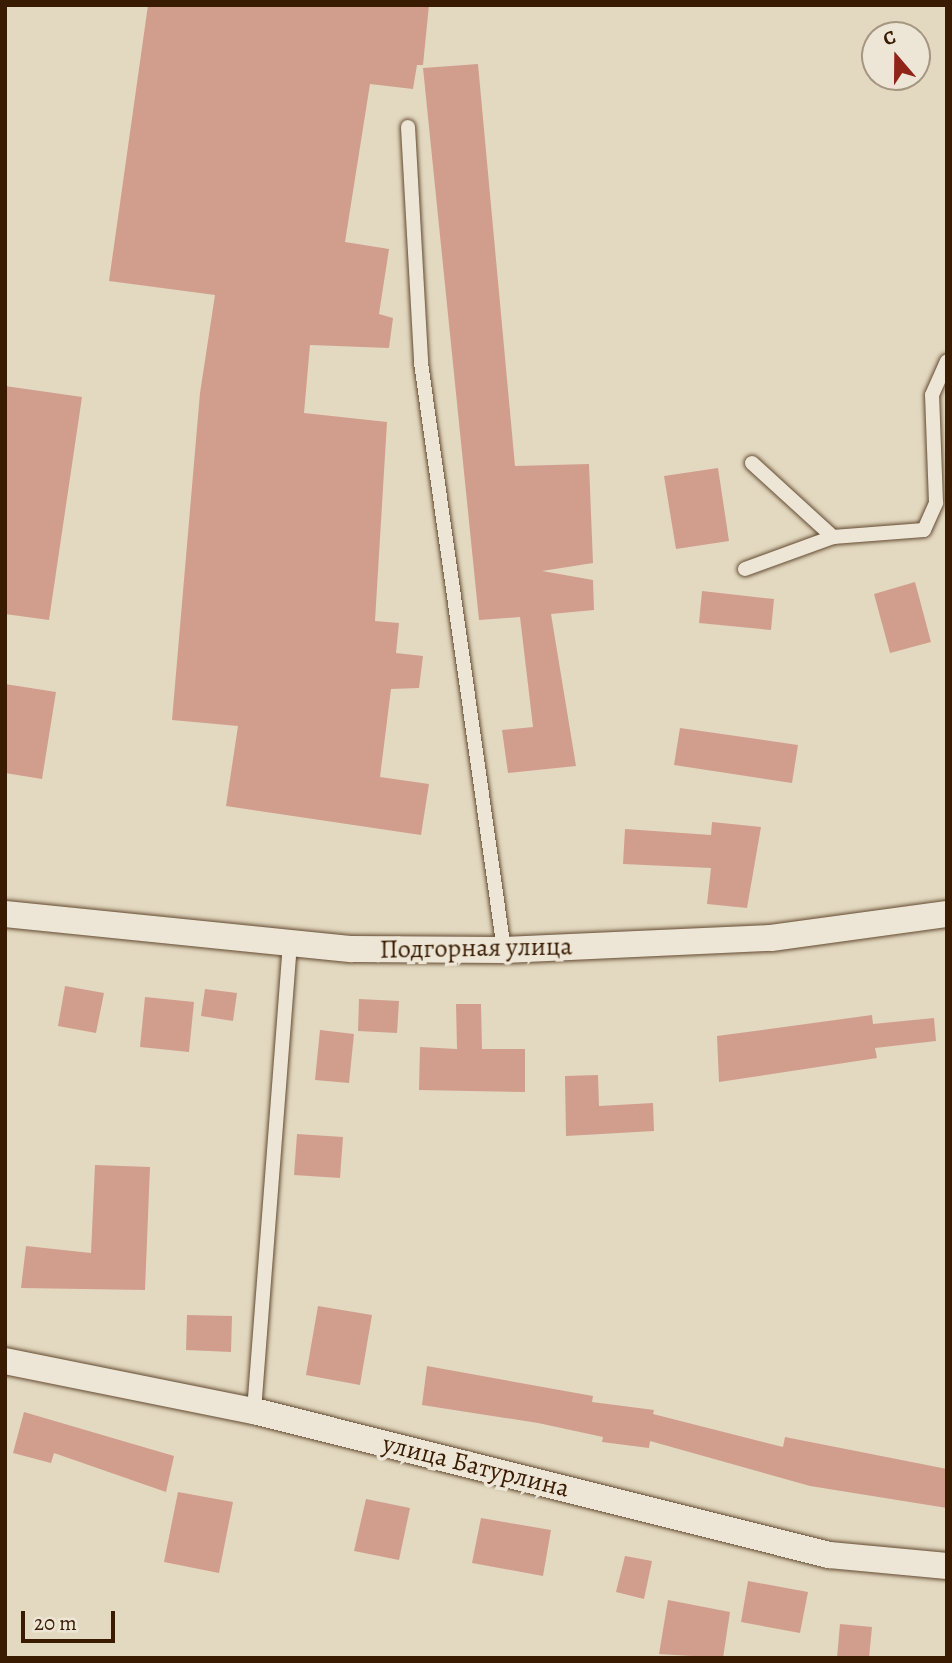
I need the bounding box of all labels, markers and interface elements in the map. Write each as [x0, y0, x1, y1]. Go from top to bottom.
north arrow [861, 21, 931, 91]
text: С [880, 24, 899, 52]
street label: Подгорная улица [379, 931, 573, 965]
street label: улица Батурлина [379, 1428, 573, 1504]
scale bar [24, 1596, 119, 1640]
text: 20 m [34, 1609, 77, 1637]

